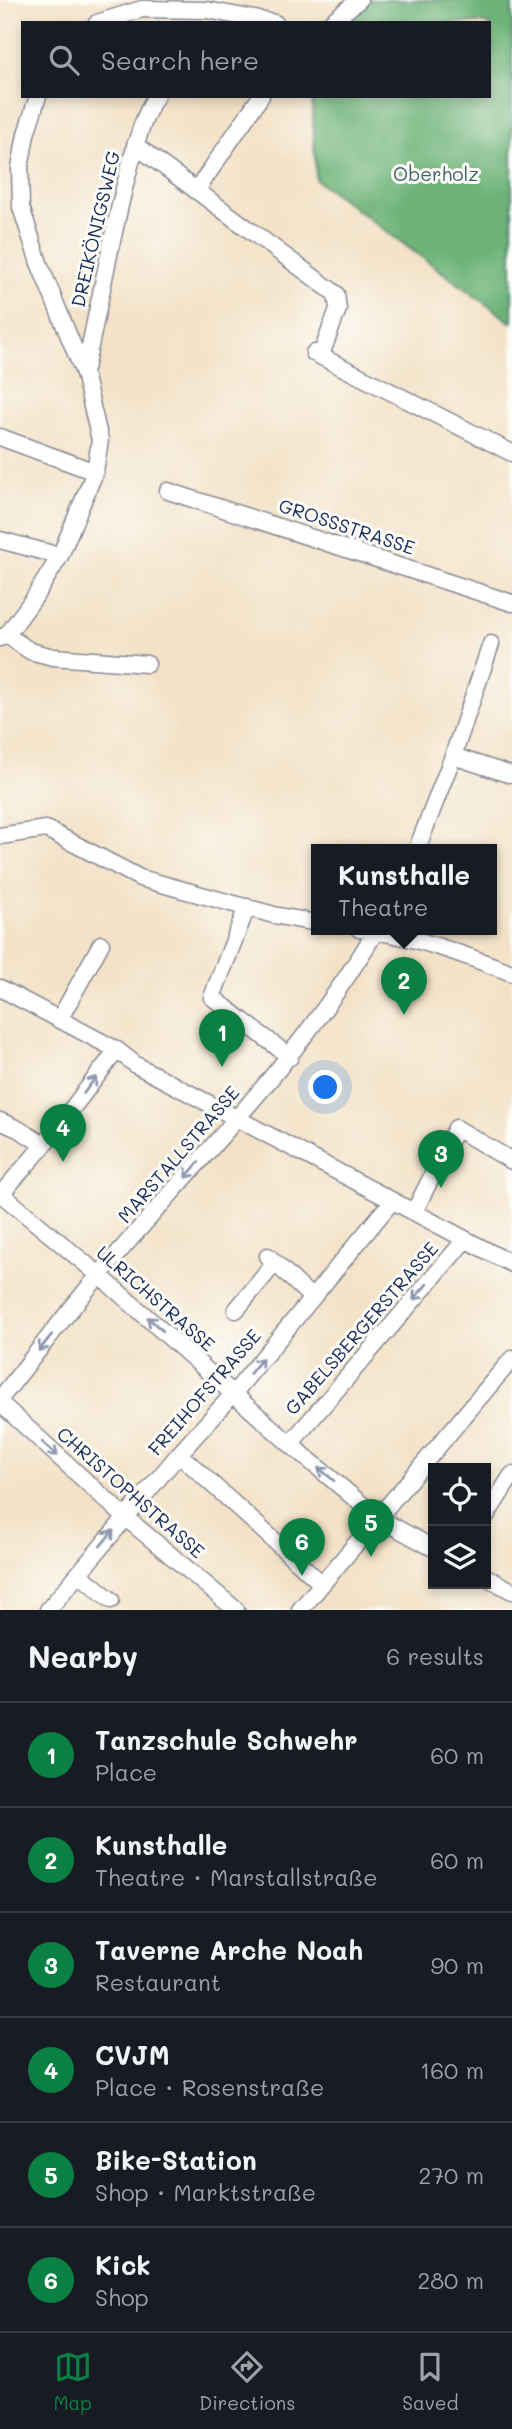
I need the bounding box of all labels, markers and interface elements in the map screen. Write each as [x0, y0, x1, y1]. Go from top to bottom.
search box [21, 21, 491, 98]
icon: search [45, 41, 83, 79]
text: Search here [101, 43, 259, 77]
street label: DREIKÖNIGSWEG [65, 148, 125, 310]
park label: Oberholz [393, 161, 479, 186]
street label: GROSSSTRASSE [276, 492, 418, 560]
popup [311, 844, 497, 935]
text: Kunsthalle [338, 858, 470, 892]
text: Theatre [338, 892, 428, 922]
pin: 2 [381, 957, 427, 1015]
pin: 1 [199, 1009, 245, 1067]
your location [308, 1070, 342, 1104]
one-way arrow [82, 1077, 97, 1095]
street label: MARSTALLSTRASSE [112, 1080, 245, 1228]
pin: 4 [40, 1104, 86, 1162]
pin: 3 [418, 1130, 464, 1188]
one-way arrow [184, 1161, 201, 1178]
street label: GABELSBERGERSTRASSE [279, 1236, 443, 1420]
street label: ULRICHSTRASSE [92, 1240, 221, 1356]
one-way arrow [412, 1282, 428, 1300]
one-way arrow [146, 1316, 164, 1332]
street label: FREIHOFSTRASSE [142, 1323, 266, 1461]
one-way arrow [37, 1334, 53, 1352]
one-way arrow [248, 1357, 264, 1375]
street label: CHRISTOPHSTRASSE [52, 1421, 210, 1563]
one-way arrow [41, 1441, 59, 1457]
map controls [428, 1463, 491, 1589]
button: locate [428, 1463, 491, 1526]
one-way arrow [317, 1466, 335, 1482]
pin: 5 [348, 1499, 394, 1557]
pin: 6 [279, 1518, 325, 1576]
button: layers [428, 1526, 491, 1589]
one-way arrow [100, 1530, 115, 1548]
text: Nearby [28, 1636, 138, 1676]
text: 6 results [386, 1641, 484, 1671]
text: Tanzschule Schwehr [95, 1723, 358, 1757]
text: 1 [46, 1740, 56, 1770]
text: 60 m [430, 1740, 484, 1770]
text: Place [95, 1757, 157, 1787]
text: Kunsthalle [95, 1828, 227, 1862]
text: 2 [45, 1845, 57, 1875]
text: 60 m [430, 1845, 484, 1875]
text: Theatre · Marstallstraße [95, 1862, 377, 1892]
text: Taverne Arche Noah [95, 1933, 363, 1967]
text: 3 [44, 1950, 58, 1980]
text: 90 m [431, 1950, 484, 1980]
text: Restaurant [95, 1967, 221, 1997]
text: CVJM [95, 2038, 170, 2072]
text: 4 [44, 2055, 58, 2085]
text: 160 m [420, 2055, 484, 2085]
text: Place · Rosenstraße [95, 2072, 324, 2102]
text: Bike-Station [95, 2143, 257, 2177]
text: 5 [44, 2160, 58, 2190]
text: 270 m [419, 2160, 484, 2190]
text: Shop · Marktstraße [95, 2177, 316, 2207]
text: Kick [95, 2248, 150, 2282]
text: 6 [44, 2265, 58, 2295]
text: 280 m [417, 2265, 484, 2295]
text: Shop [95, 2282, 149, 2312]
tab: Map [53, 2348, 92, 2415]
tab: Directions [199, 2348, 295, 2415]
tab: Saved [402, 2348, 459, 2415]

